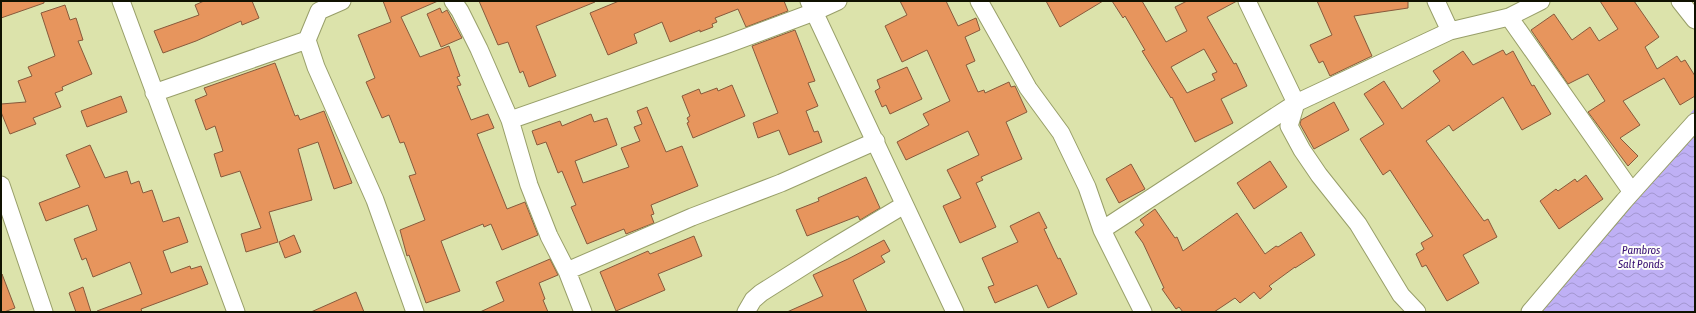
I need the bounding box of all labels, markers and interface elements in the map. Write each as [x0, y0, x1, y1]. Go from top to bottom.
water label: Pambros Salt Ponds [1617, 243, 1664, 271]

